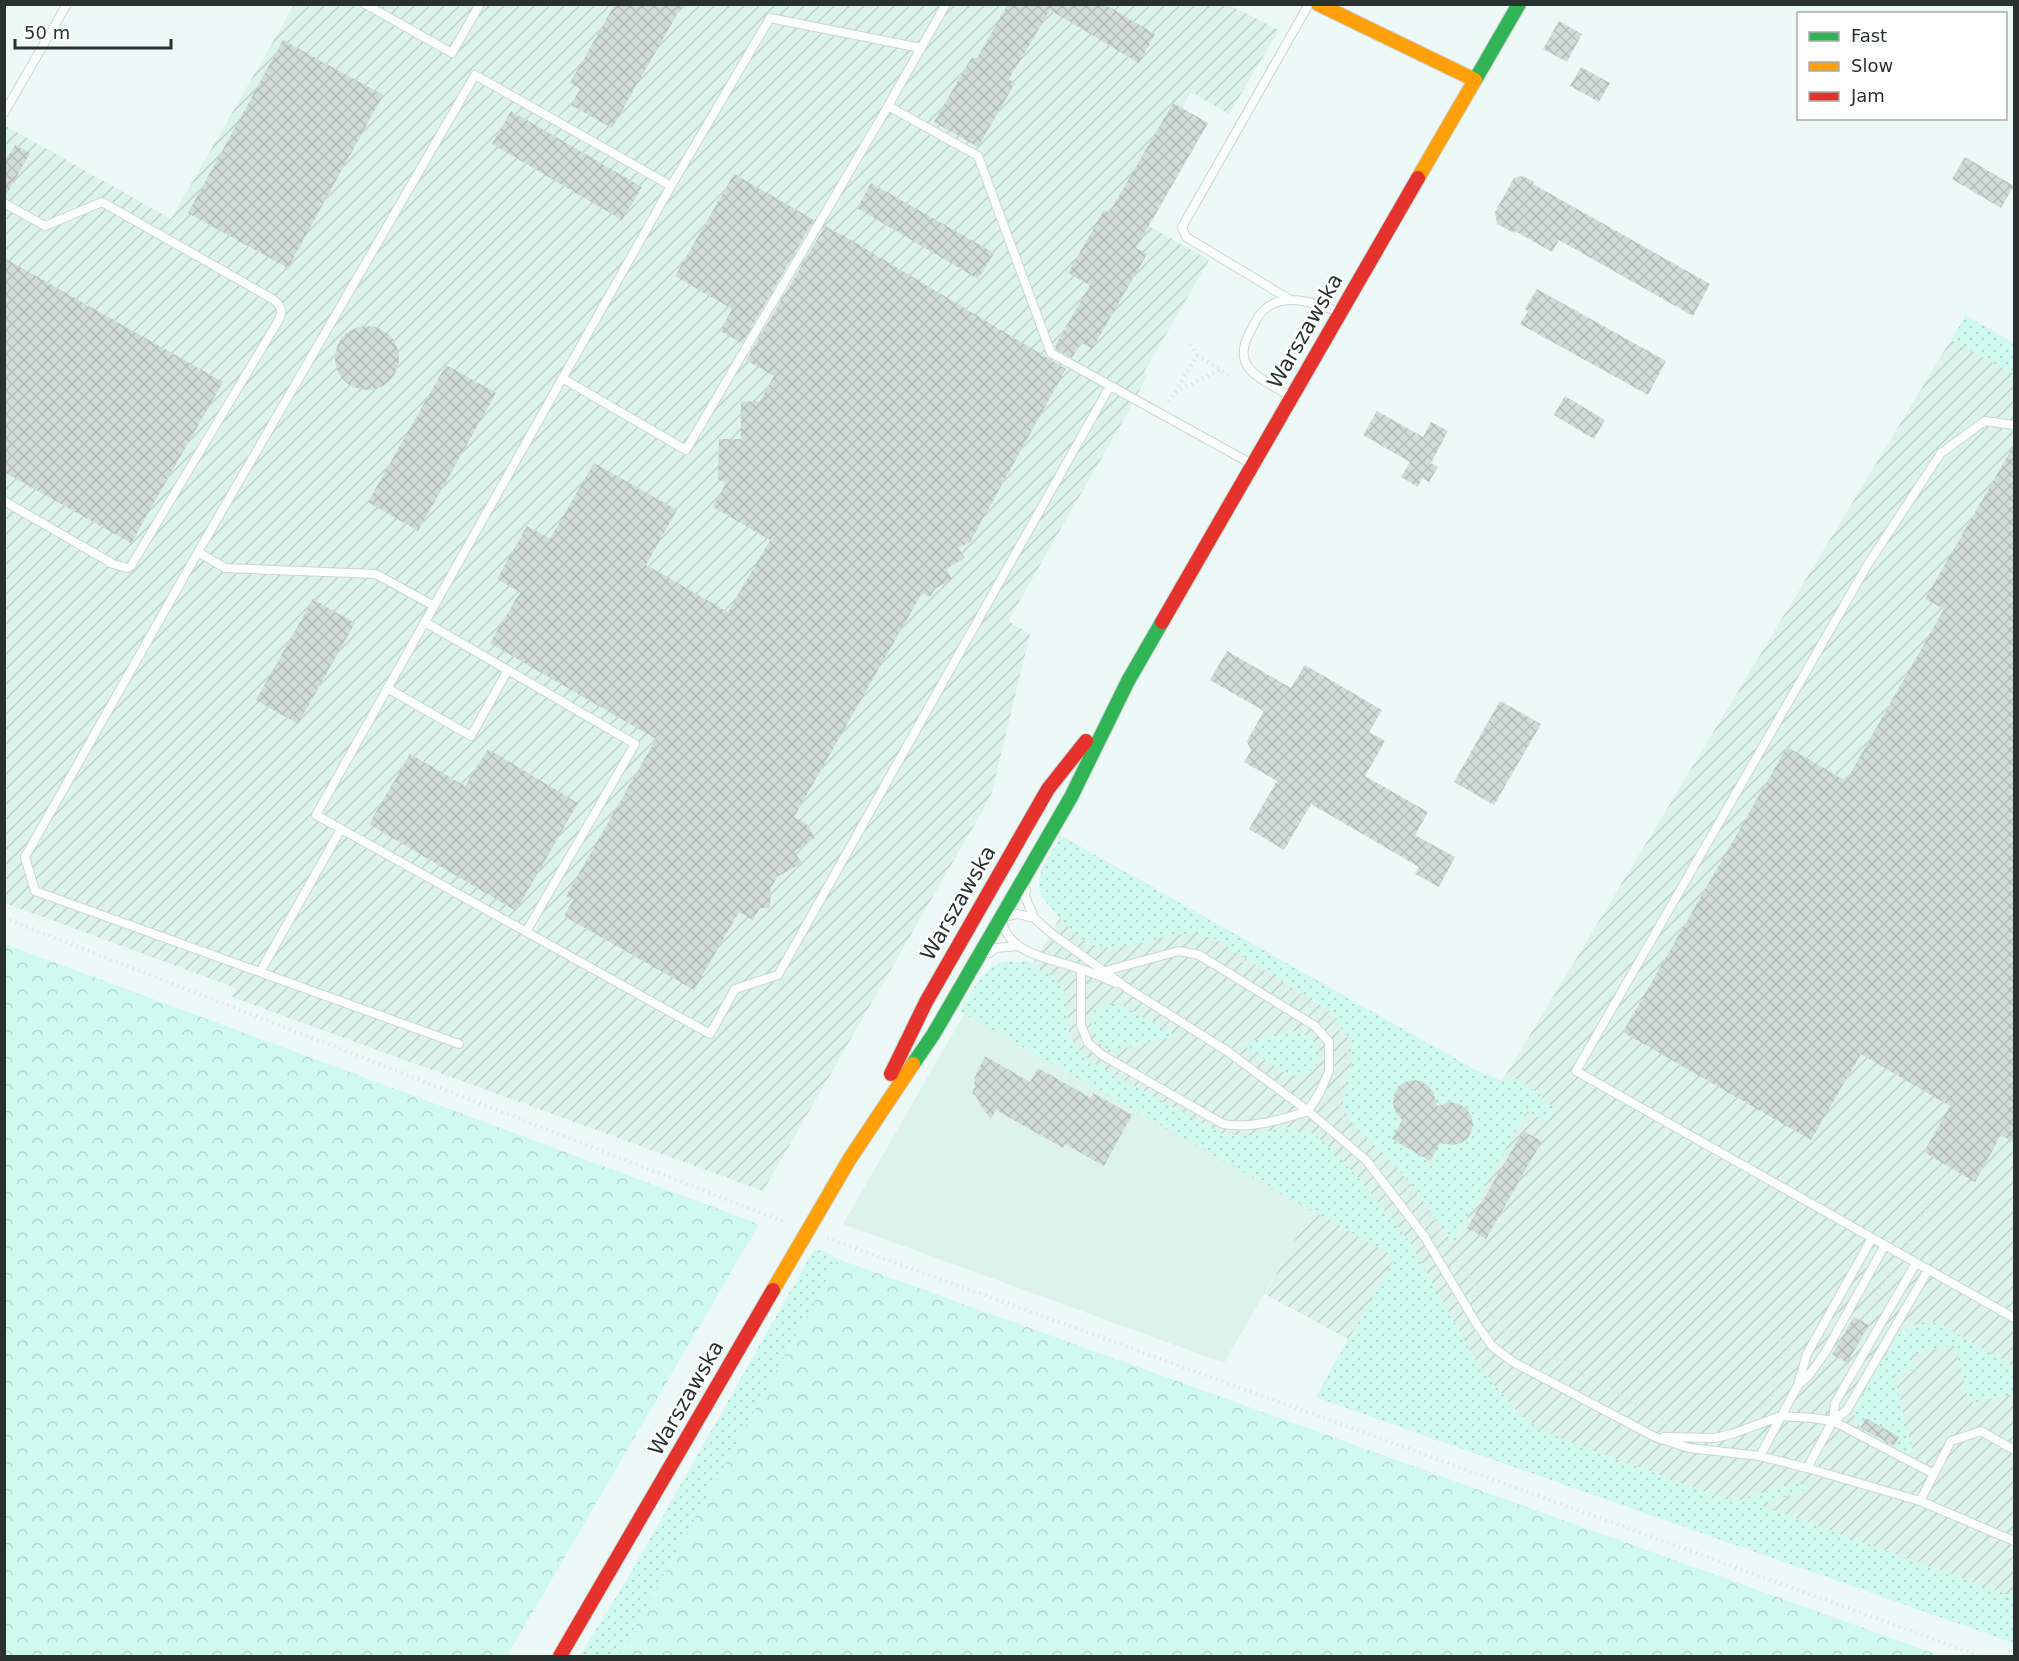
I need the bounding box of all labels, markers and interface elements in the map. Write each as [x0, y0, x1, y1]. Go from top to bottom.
scale bar [15, 12, 171, 50]
legend [1797, 12, 2007, 120]
text: 50 m [24, 22, 70, 43]
text: Fast [1851, 25, 1887, 46]
text: Slow [1851, 55, 1893, 76]
text: Jam [1850, 85, 1885, 106]
street label: Warszawska [1262, 269, 1348, 393]
street label: Warszawska [915, 841, 1001, 965]
street label: Warszawska [643, 1336, 729, 1460]

